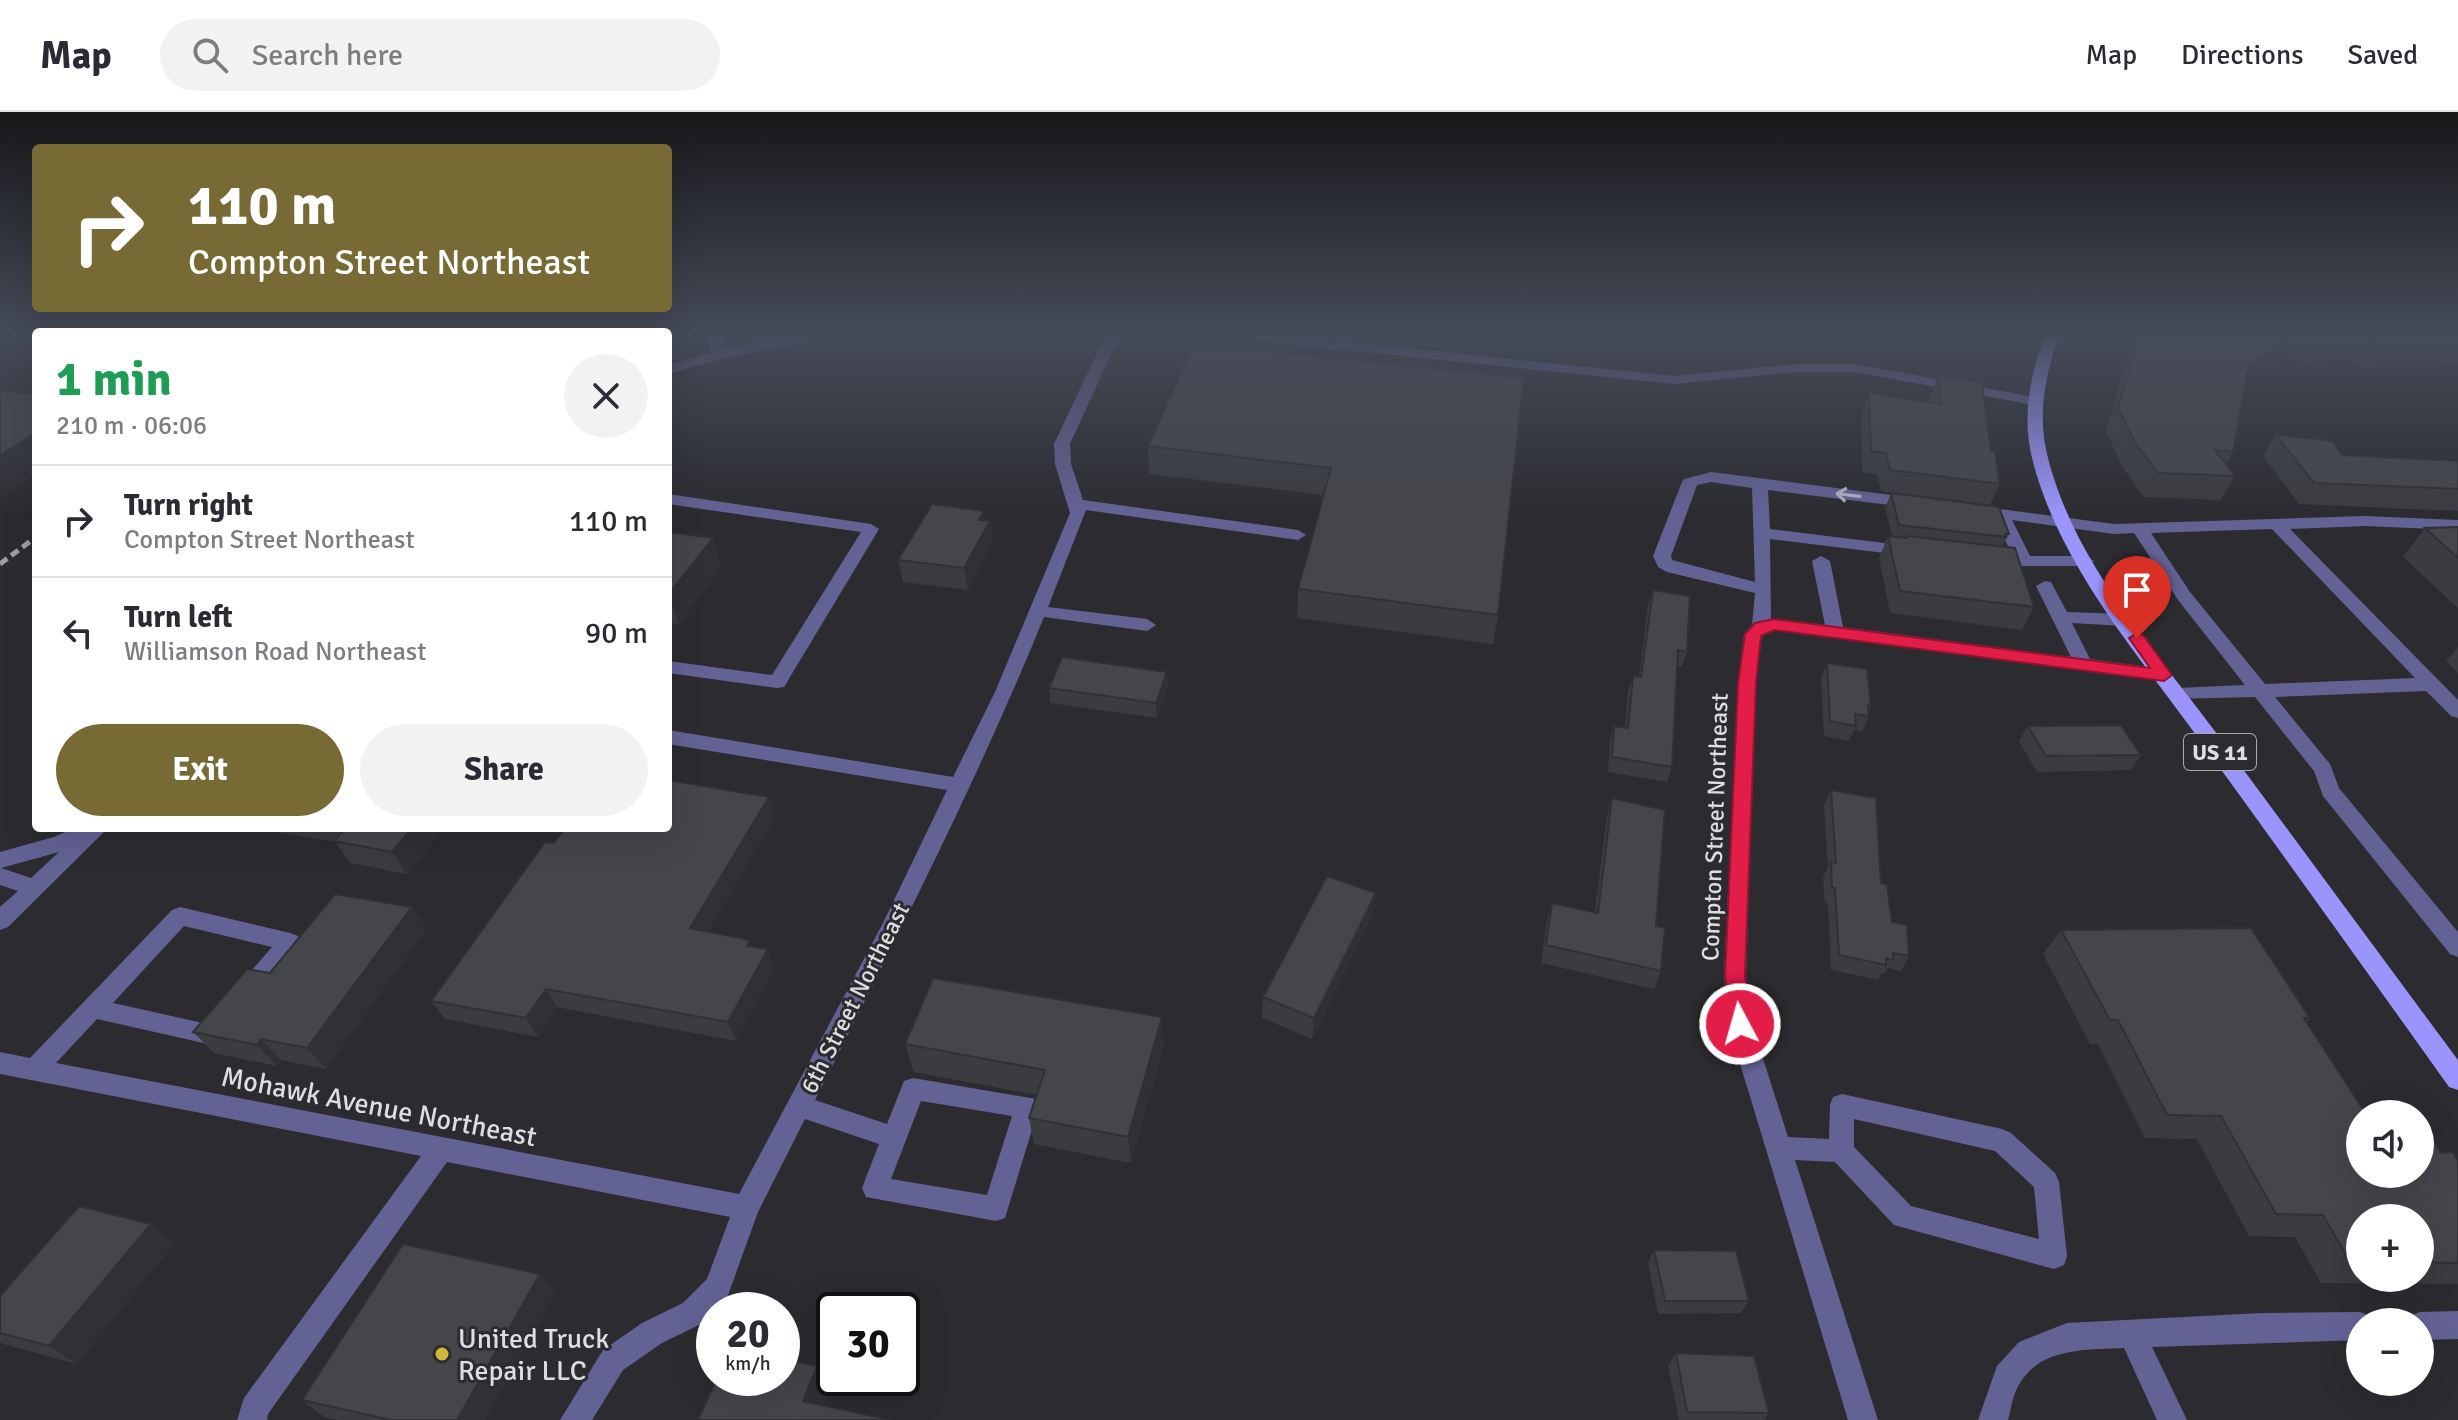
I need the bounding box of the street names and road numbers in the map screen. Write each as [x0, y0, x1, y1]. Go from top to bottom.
street label: Compton Street Northeast [1695, 692, 1735, 962]
road number: US 11 [2184, 734, 2256, 770]
street label: 6th Street Northeast [794, 898, 916, 1098]
street label: Mohawk Avenue Northeast [218, 1060, 539, 1154]

